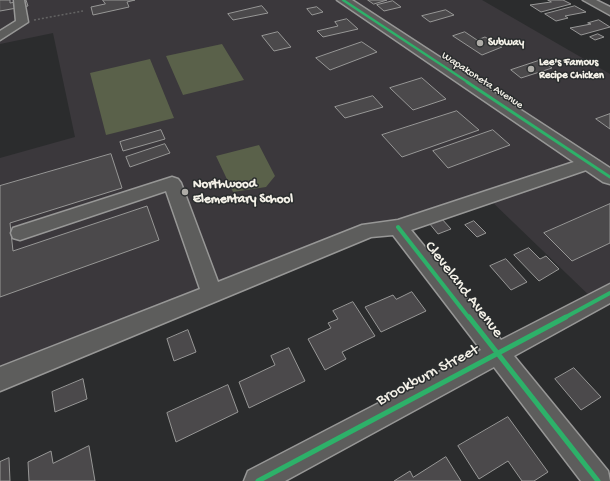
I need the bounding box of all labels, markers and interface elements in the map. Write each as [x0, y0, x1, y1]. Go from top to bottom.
place label: Subway [488, 36, 524, 50]
marker: Subway [475, 38, 485, 48]
street label: Wapakoneta Avenue [439, 50, 525, 112]
place label: Lee's Famous Recipe Chicken [539, 56, 604, 82]
marker: Lee's Famous Recipe Chicken [526, 64, 536, 74]
place label: Northwood Elementary School [193, 177, 293, 208]
marker: Northwood Elementary School [180, 187, 190, 197]
street label: Cleveland Avenue [419, 238, 507, 342]
street label: Brookburn Street [373, 341, 483, 411]

